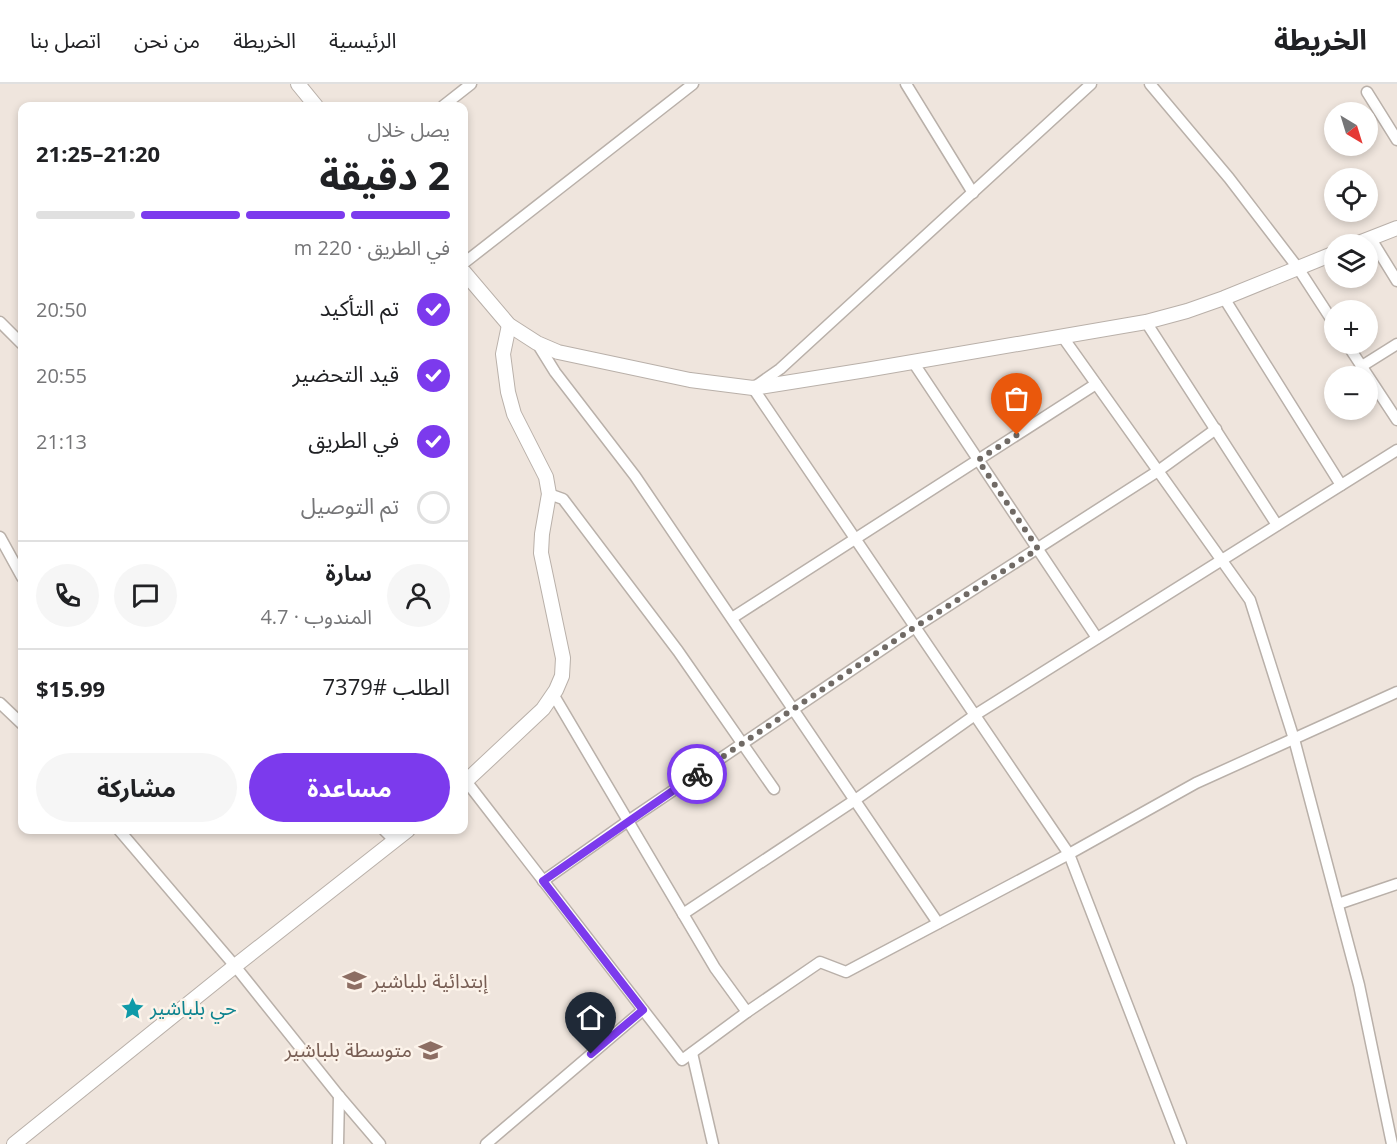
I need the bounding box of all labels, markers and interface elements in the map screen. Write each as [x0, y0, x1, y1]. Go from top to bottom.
text: الخريطة [1274, 20, 1367, 58]
text: اتصل بنا [30, 26, 101, 54]
text: من نحن [134, 26, 200, 54]
text: الخريطة [233, 26, 296, 54]
text: الرئيسية [329, 26, 397, 54]
north arrow [1324, 102, 1378, 156]
map controls [1324, 102, 1378, 420]
text: يصل خلال [368, 116, 450, 143]
text: 21:20–21:25 [36, 138, 160, 168]
text: 2 دقيقة [319, 148, 450, 201]
button: locate [1324, 168, 1378, 222]
text: في الطريق · 220 m [294, 234, 450, 261]
button: layers [1324, 234, 1378, 288]
text: تم التأكيد [320, 292, 399, 322]
icon: check [417, 293, 450, 326]
text: 20:50 [36, 296, 87, 323]
button: + [1324, 300, 1378, 354]
text: قيد التحضير [293, 358, 399, 388]
icon: check [417, 359, 450, 392]
text: 20:55 [36, 362, 87, 389]
button: − [1324, 366, 1378, 420]
pin [991, 373, 1042, 435]
icon: bag [1000, 382, 1033, 415]
text: في الطريق [308, 424, 399, 454]
icon: check [417, 425, 450, 458]
text: 21:13 [36, 428, 87, 455]
text: تم التوصيل [301, 490, 399, 520]
text: سارة [326, 557, 372, 587]
button: phone [36, 564, 99, 627]
button: chat [114, 564, 177, 627]
button: person [387, 564, 450, 627]
text: المندوب · 4.7 [260, 603, 372, 630]
text: الطلب #7379 [323, 671, 450, 701]
text: $15.99 [36, 673, 105, 703]
courier [667, 744, 727, 804]
button: مشاركة [36, 753, 237, 822]
button: مساعدة [249, 753, 450, 822]
icon: bike [681, 758, 714, 791]
place label: إبتدائية بلباشير [371, 967, 489, 994]
school or university icon: إبتدائية بلباشير [341, 968, 367, 994]
pin [565, 992, 616, 1054]
place label: حي بلباشير [149, 994, 237, 1024]
place icon: حي بلباشير [119, 995, 145, 1021]
icon: home [574, 1001, 607, 1034]
place label: متوسطة بلباشير [284, 1036, 412, 1063]
school or university icon: متوسطة بلباشير [417, 1037, 443, 1063]

